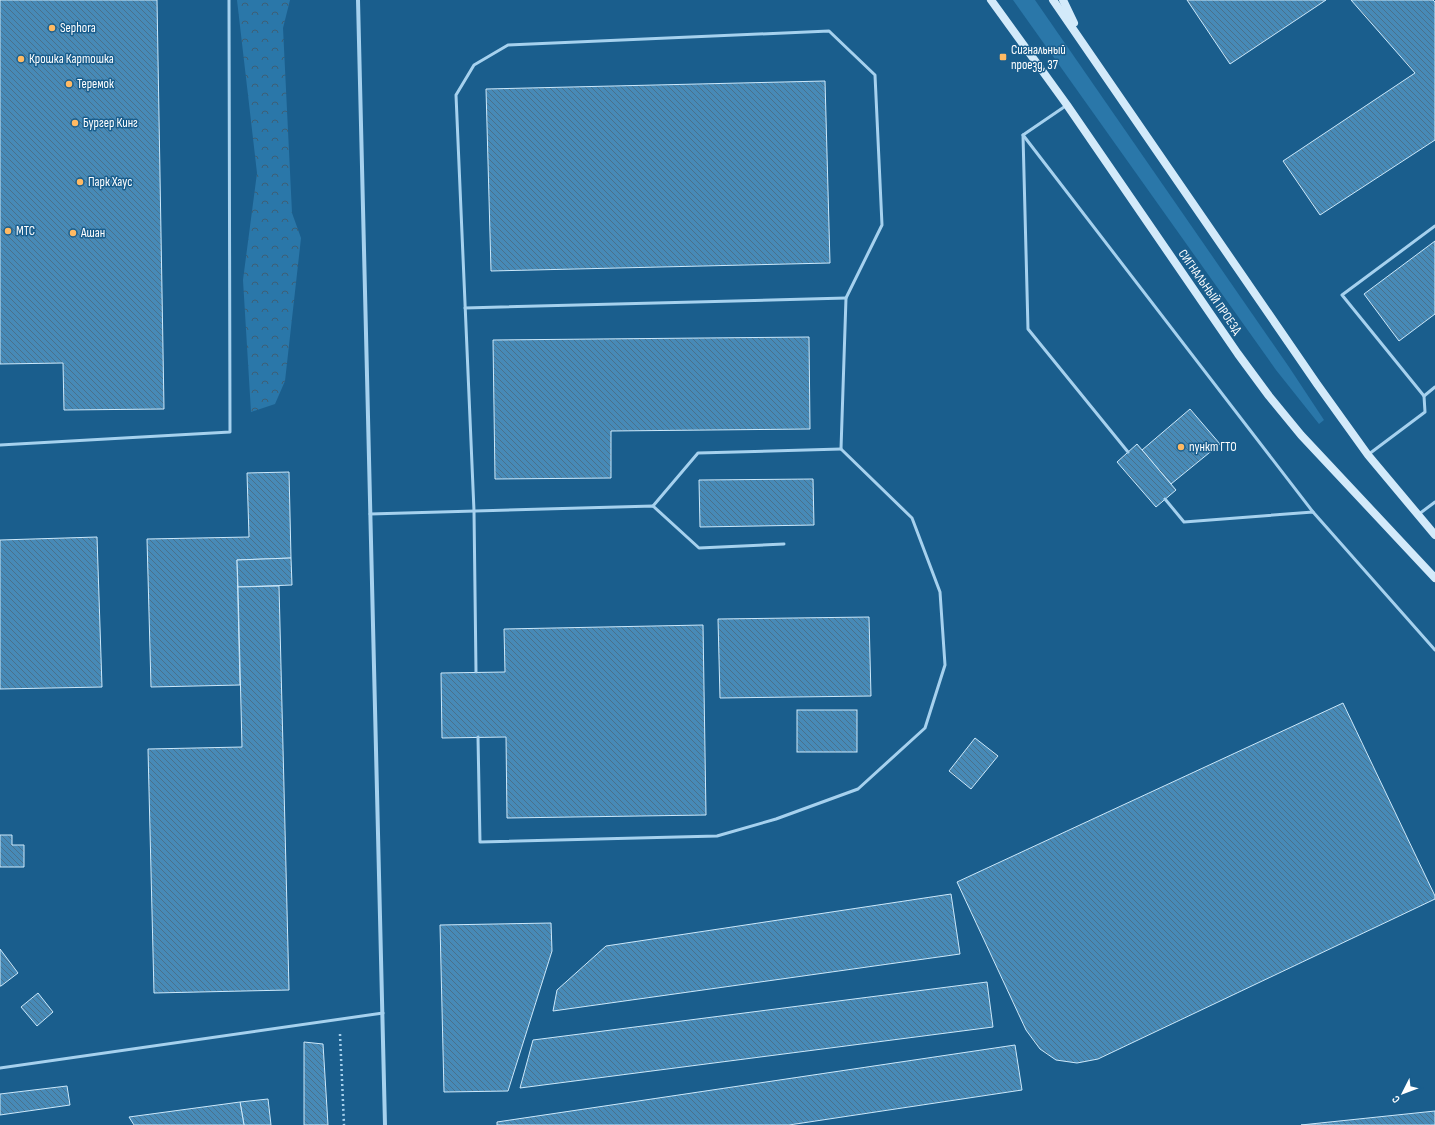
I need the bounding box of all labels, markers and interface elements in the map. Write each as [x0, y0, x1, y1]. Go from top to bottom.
place label: Sephora [60, 20, 96, 36]
marker: Sephora [47, 23, 57, 33]
place label: Сигнальный проезд, 37 [1011, 42, 1066, 73]
place label: Крошка Картошка [29, 51, 114, 67]
marker: Сигнальный проезд, 37 [998, 52, 1008, 62]
marker: Крошка Картошка [16, 54, 26, 64]
place label: Теремок [77, 76, 114, 92]
marker: Теремок [64, 79, 74, 89]
place label: Бургер Кинг [83, 115, 138, 131]
marker: Бургер Кинг [70, 118, 80, 128]
place label: Парк Хаус [88, 174, 132, 190]
marker: Парк Хаус [75, 177, 85, 187]
place label: МТС [16, 223, 35, 239]
place label: Ашан [80, 225, 105, 241]
marker: МТС [3, 226, 13, 236]
marker: Ашан [68, 228, 78, 238]
street label: СИГНАЛЬНЫЙ ПРОЕЗД [1175, 246, 1246, 338]
place label: пункт ГТО [1189, 439, 1237, 455]
marker: пункт ГТО [1176, 442, 1186, 452]
north arrow [1383, 1073, 1423, 1113]
text: С [1389, 1093, 1403, 1106]

